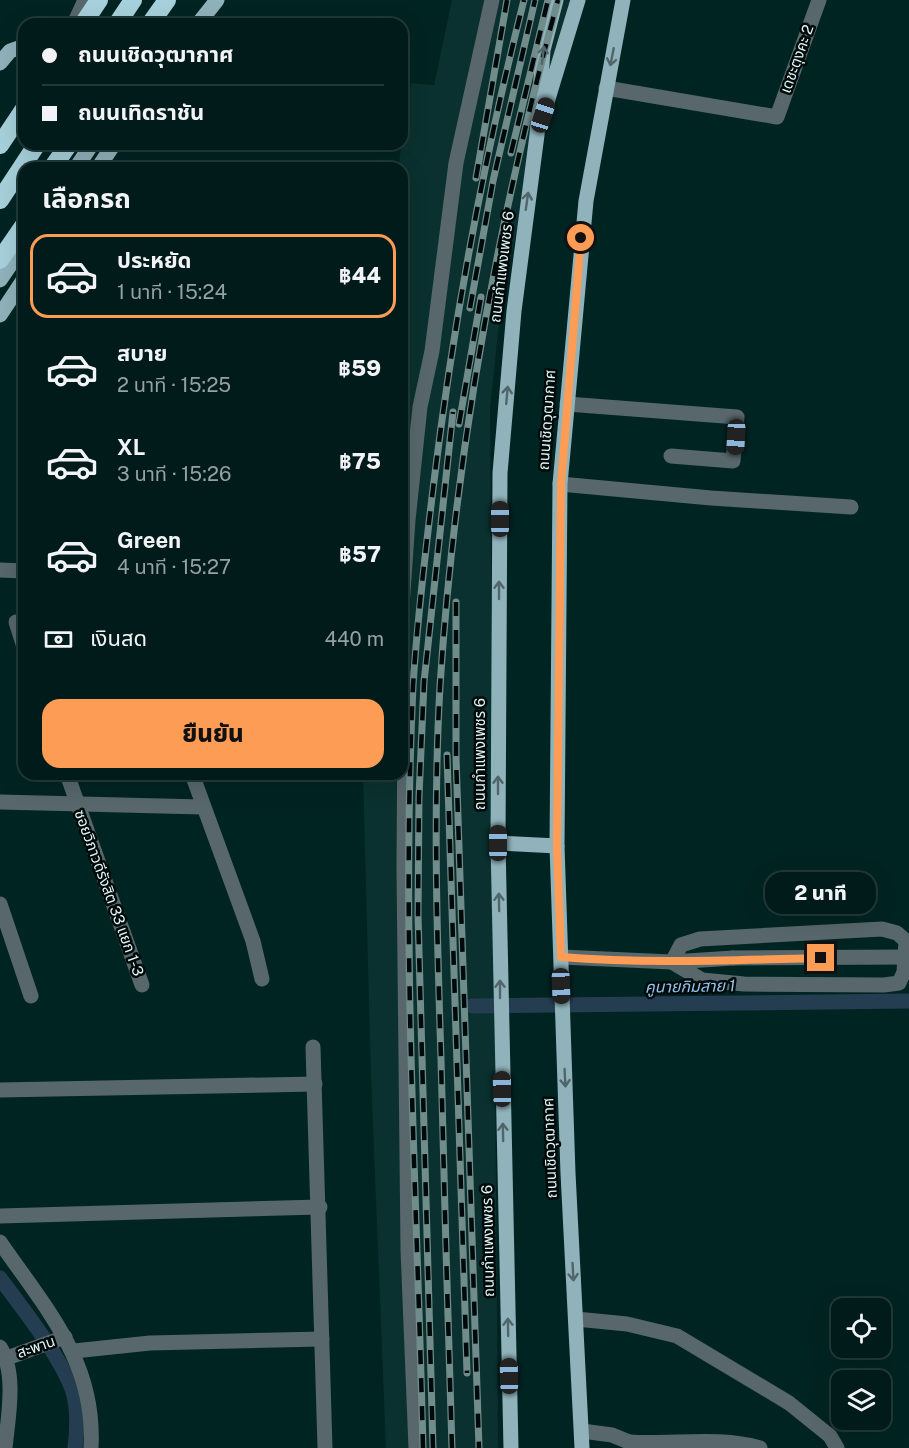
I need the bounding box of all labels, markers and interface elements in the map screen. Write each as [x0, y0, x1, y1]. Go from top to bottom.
street label: เดชะตุงคะ 2 [776, 22, 818, 96]
text: ถนนเชิดวุฒากาศ [78, 41, 234, 67]
one-way arrow [538, 46, 549, 66]
one-way arrow [606, 47, 617, 67]
car [529, 95, 557, 135]
text: ถนนเทิดราชัน [78, 99, 204, 125]
text: เลือกรถ [42, 182, 131, 214]
one-way arrow [522, 192, 533, 212]
street label: ถนนกำแพงเพชร 6 [486, 210, 517, 324]
route start [567, 224, 594, 251]
text: ประหยัด [117, 247, 192, 273]
icon: car [45, 249, 99, 303]
text: ฿44 [339, 262, 381, 288]
text: 1 นาที · 15:24 [117, 280, 227, 304]
text: สบาย [117, 340, 167, 366]
icon: car [45, 342, 99, 396]
text: ฿59 [338, 355, 381, 381]
street label: ถนนเชิดวุฒากาศ [535, 369, 559, 471]
text: 2 นาที · 15:25 [117, 373, 231, 397]
one-way arrow [502, 386, 513, 406]
car [726, 419, 746, 455]
text: XL [117, 434, 145, 460]
icon: car [45, 435, 99, 489]
text: ฿75 [339, 448, 381, 474]
text: 3 นาที · 15:26 [117, 462, 231, 486]
car [491, 501, 509, 537]
text: Green [117, 527, 181, 553]
icon: car [45, 528, 99, 582]
text: ฿57 [339, 541, 381, 567]
text: 4 นาที · 15:27 [117, 555, 231, 579]
one-way arrow [493, 580, 505, 600]
icon: cash [42, 623, 75, 656]
text: เงินสด [90, 625, 147, 651]
text: 440 m [324, 627, 384, 651]
street label: ถนนกำแพงเพชร 6 [471, 698, 488, 810]
button: ยืนยัน [42, 699, 384, 768]
one-way arrow [492, 775, 504, 795]
street label: ซอยวิภาวดีรังสิต 33 แยก 1-3 [71, 807, 147, 978]
car [489, 825, 507, 861]
callout: 2 นาที [766, 871, 876, 913]
text: 2 นาที [794, 881, 847, 905]
one-way arrow [493, 892, 504, 912]
route end [807, 944, 834, 971]
car [551, 968, 571, 1004]
water label: คูนายกิมสาย 1 [645, 976, 735, 998]
one-way arrow [494, 979, 506, 999]
one-way arrow [560, 1067, 571, 1087]
car [493, 1071, 511, 1107]
street label: ถนนเชิดวุฒากาศ [539, 1097, 561, 1199]
one-way arrow [497, 1122, 509, 1142]
street label: ถนนกำแพงเพชร 6 [478, 1185, 497, 1297]
one-way arrow [568, 1262, 579, 1282]
map controls [831, 1298, 891, 1430]
button: locate [831, 1298, 891, 1358]
one-way arrow [502, 1317, 513, 1337]
street label: สะพาน [14, 1332, 57, 1361]
car [500, 1358, 518, 1394]
button: layers [831, 1370, 891, 1430]

